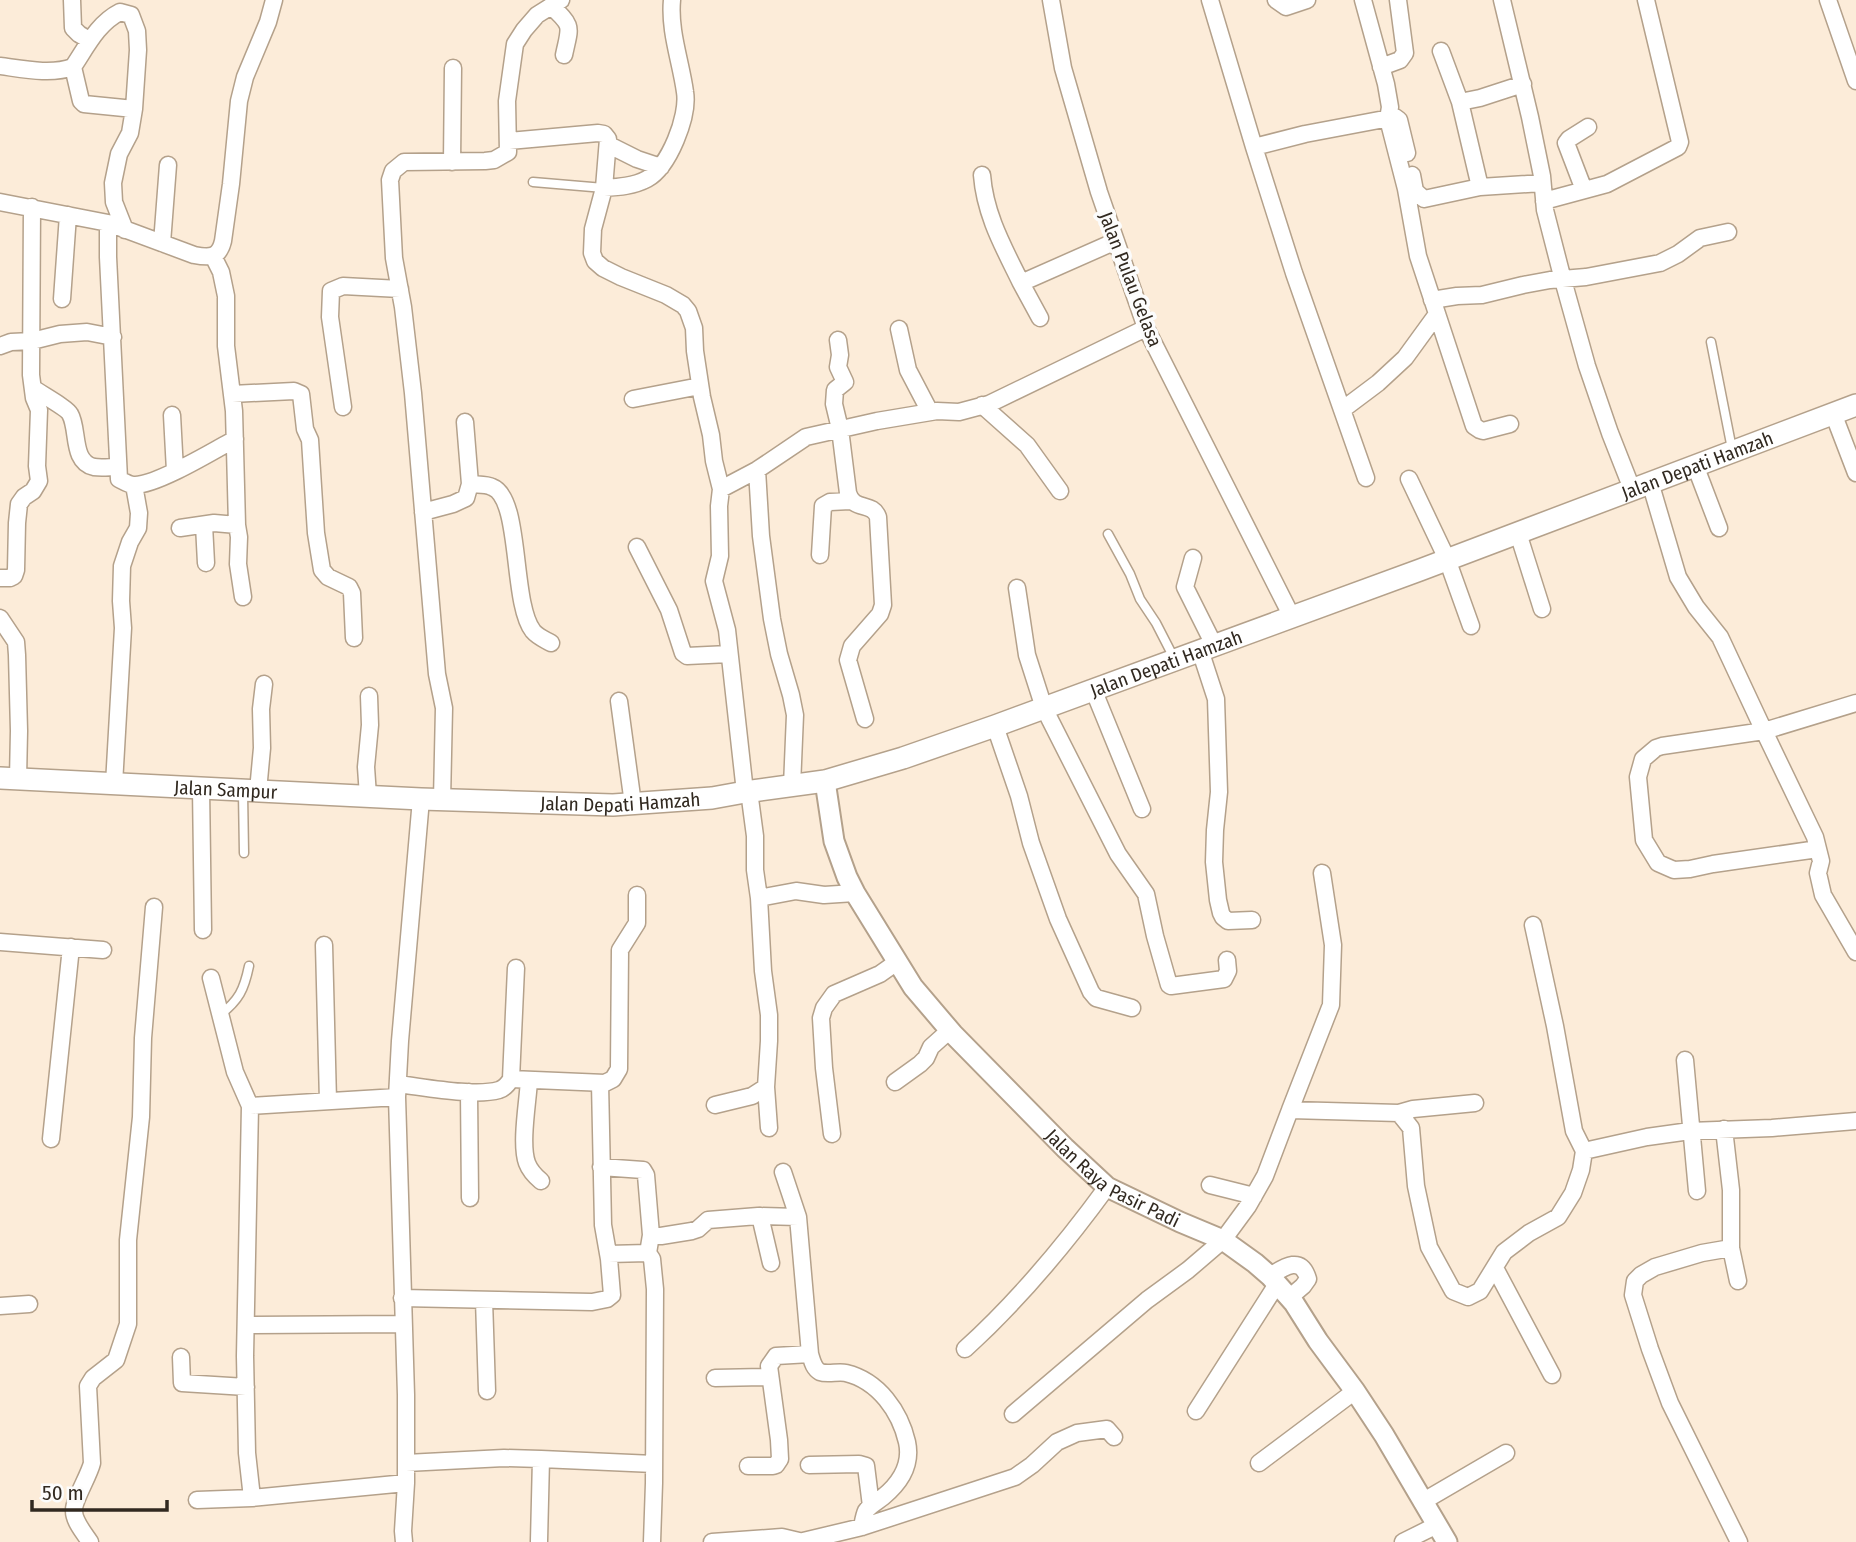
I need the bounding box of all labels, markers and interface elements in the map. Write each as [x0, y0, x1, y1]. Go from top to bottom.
street label: Jalan Pulau Gelasa [1094, 208, 1167, 350]
street label: Jalan Depati Hamzah [1618, 426, 1776, 505]
street label: Jalan Depati Hamzah [1087, 625, 1245, 702]
street label: Jalan Sampur [174, 776, 278, 804]
street label: Jalan Depati Hamzah [540, 788, 701, 817]
street label: Jalan Raya Pasir Padi [1041, 1124, 1184, 1232]
scale bar [32, 1468, 166, 1512]
text: 50 m [42, 1480, 84, 1506]

